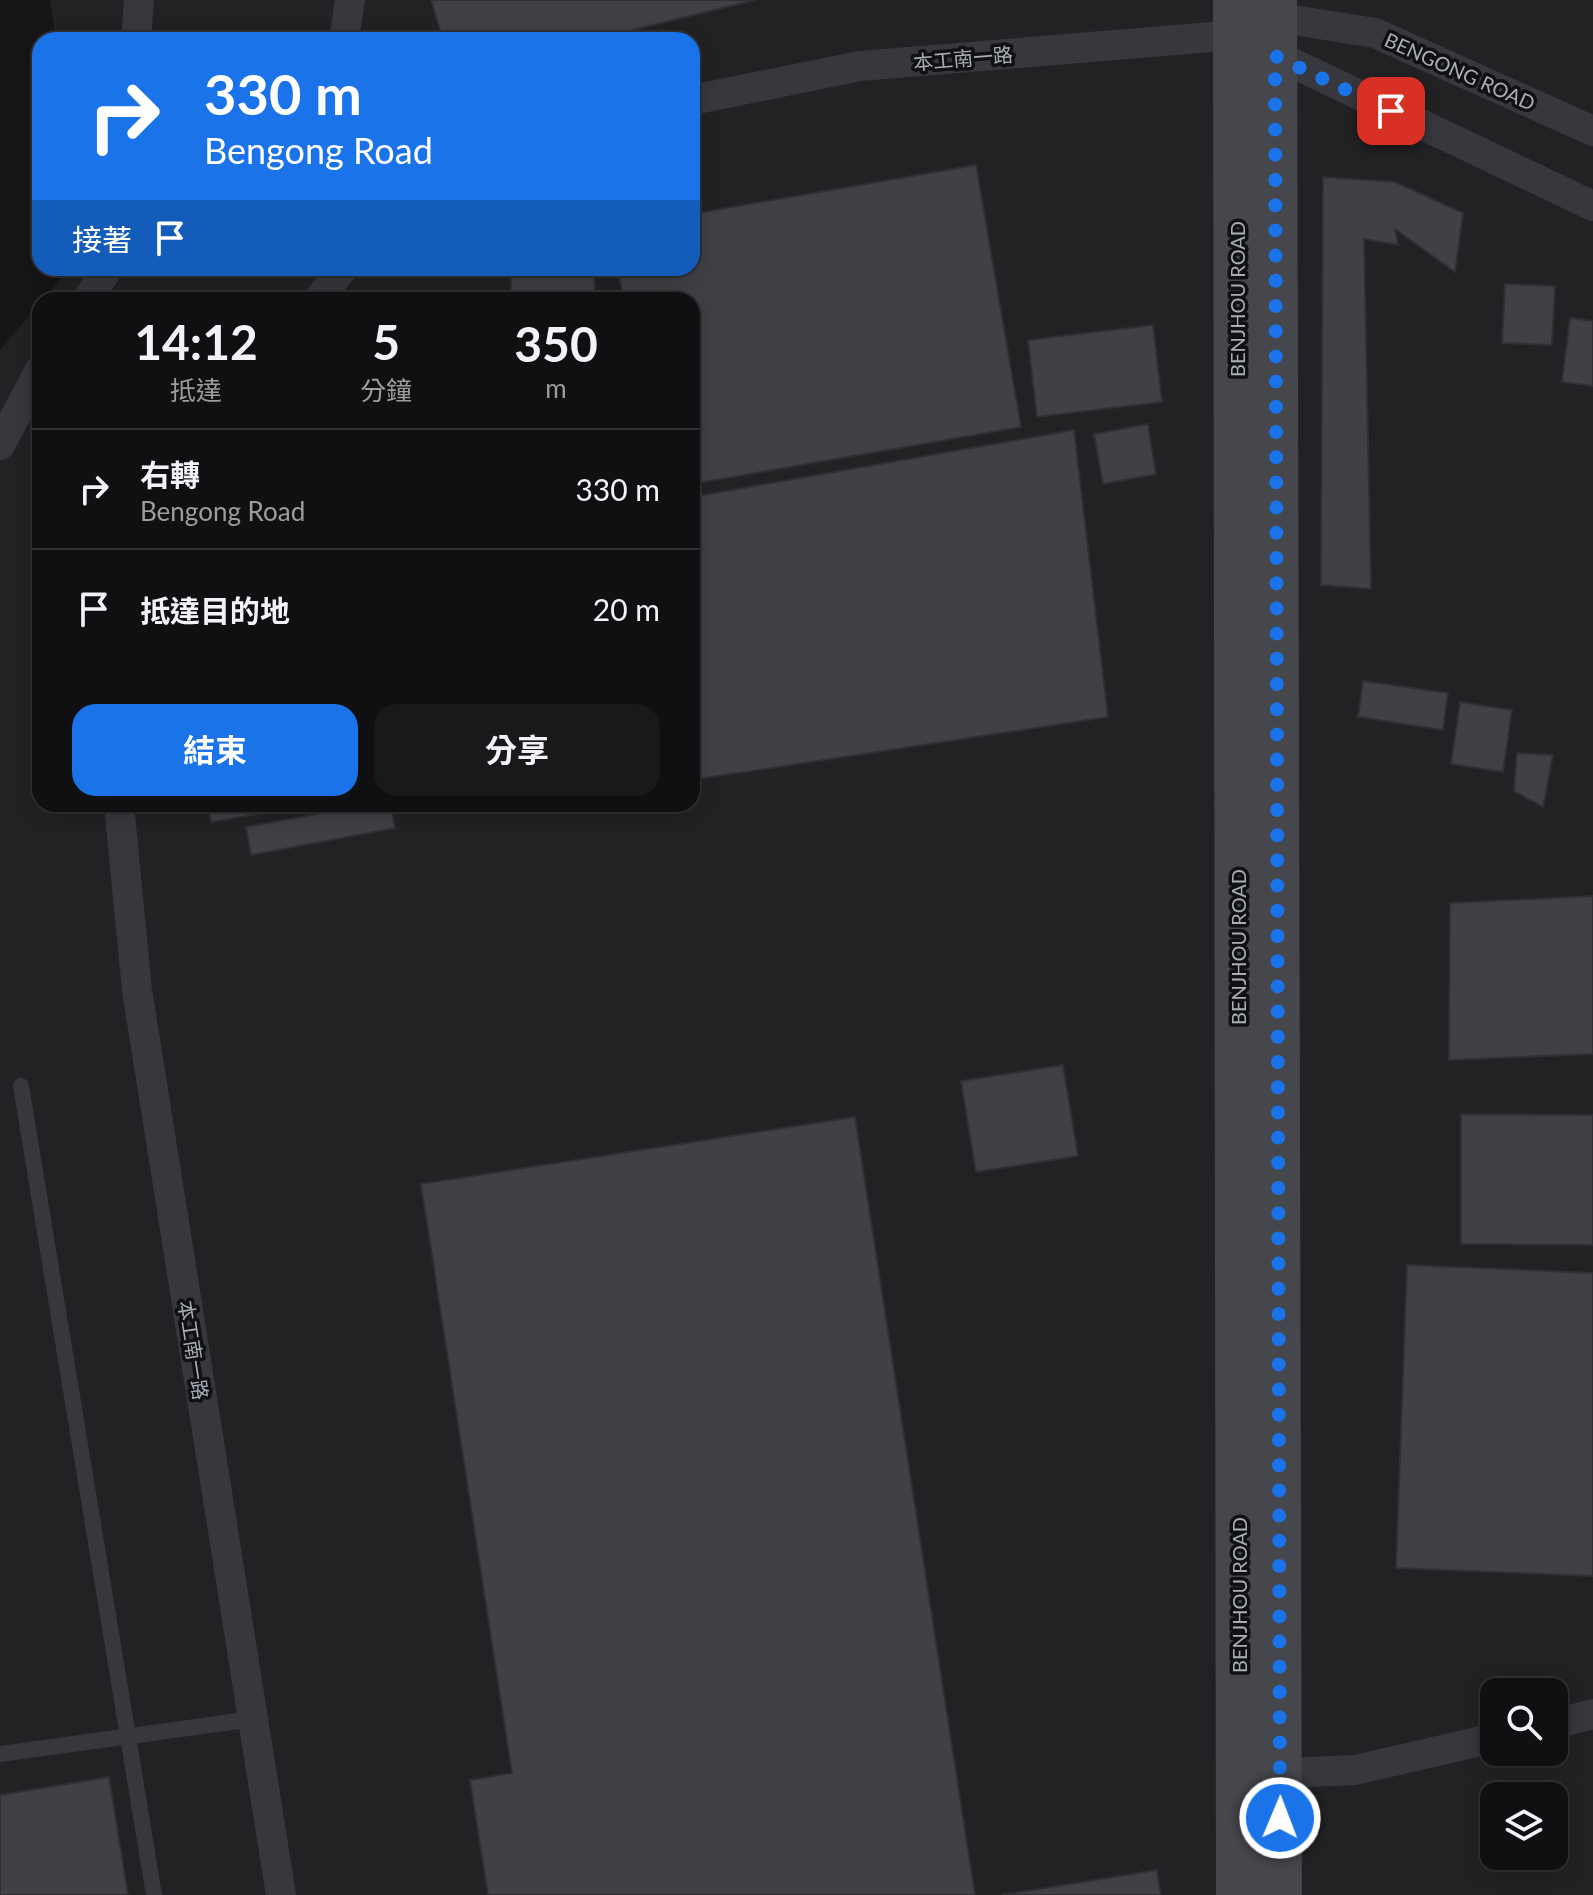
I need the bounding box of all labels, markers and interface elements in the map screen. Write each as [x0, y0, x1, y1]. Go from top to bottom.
street label: BENGONG ROAD [1381, 27, 1539, 115]
street label: 本工南一路 [912, 42, 1014, 74]
text: 330 m [204, 60, 362, 127]
icon: right [72, 64, 176, 168]
pin [1357, 77, 1425, 145]
icon: arrive [1369, 89, 1413, 133]
text: Bengong Road [204, 128, 433, 172]
icon: arrive [148, 216, 192, 260]
text: 接著 [72, 221, 132, 257]
street label: BENJHOU ROAD [1225, 221, 1249, 377]
text: 14:12 [134, 313, 258, 370]
text: 5 [372, 313, 400, 370]
text: 350 [514, 315, 598, 372]
text: m [545, 372, 567, 404]
text: 抵達 [170, 374, 222, 406]
text: 分鐘 [360, 374, 412, 406]
text: 右轉 [140, 456, 200, 492]
icon: right [72, 467, 116, 511]
text: 330 m [575, 471, 660, 507]
text: Bengong Road [140, 495, 305, 527]
icon: arrive [72, 587, 116, 631]
text: 20 m [593, 591, 660, 627]
text: 抵達目的地 [140, 592, 290, 628]
button: 結束 [72, 704, 358, 796]
button: 分享 [374, 704, 660, 796]
street label: BENJHOU ROAD [1226, 869, 1250, 1025]
street label: 本工南一路 [174, 1299, 214, 1401]
street label: BENJHOU ROAD [1227, 1517, 1251, 1673]
map controls [1480, 1678, 1568, 1870]
button: search [1480, 1678, 1568, 1766]
position arrow [1238, 1776, 1322, 1860]
button: layers [1480, 1782, 1568, 1870]

